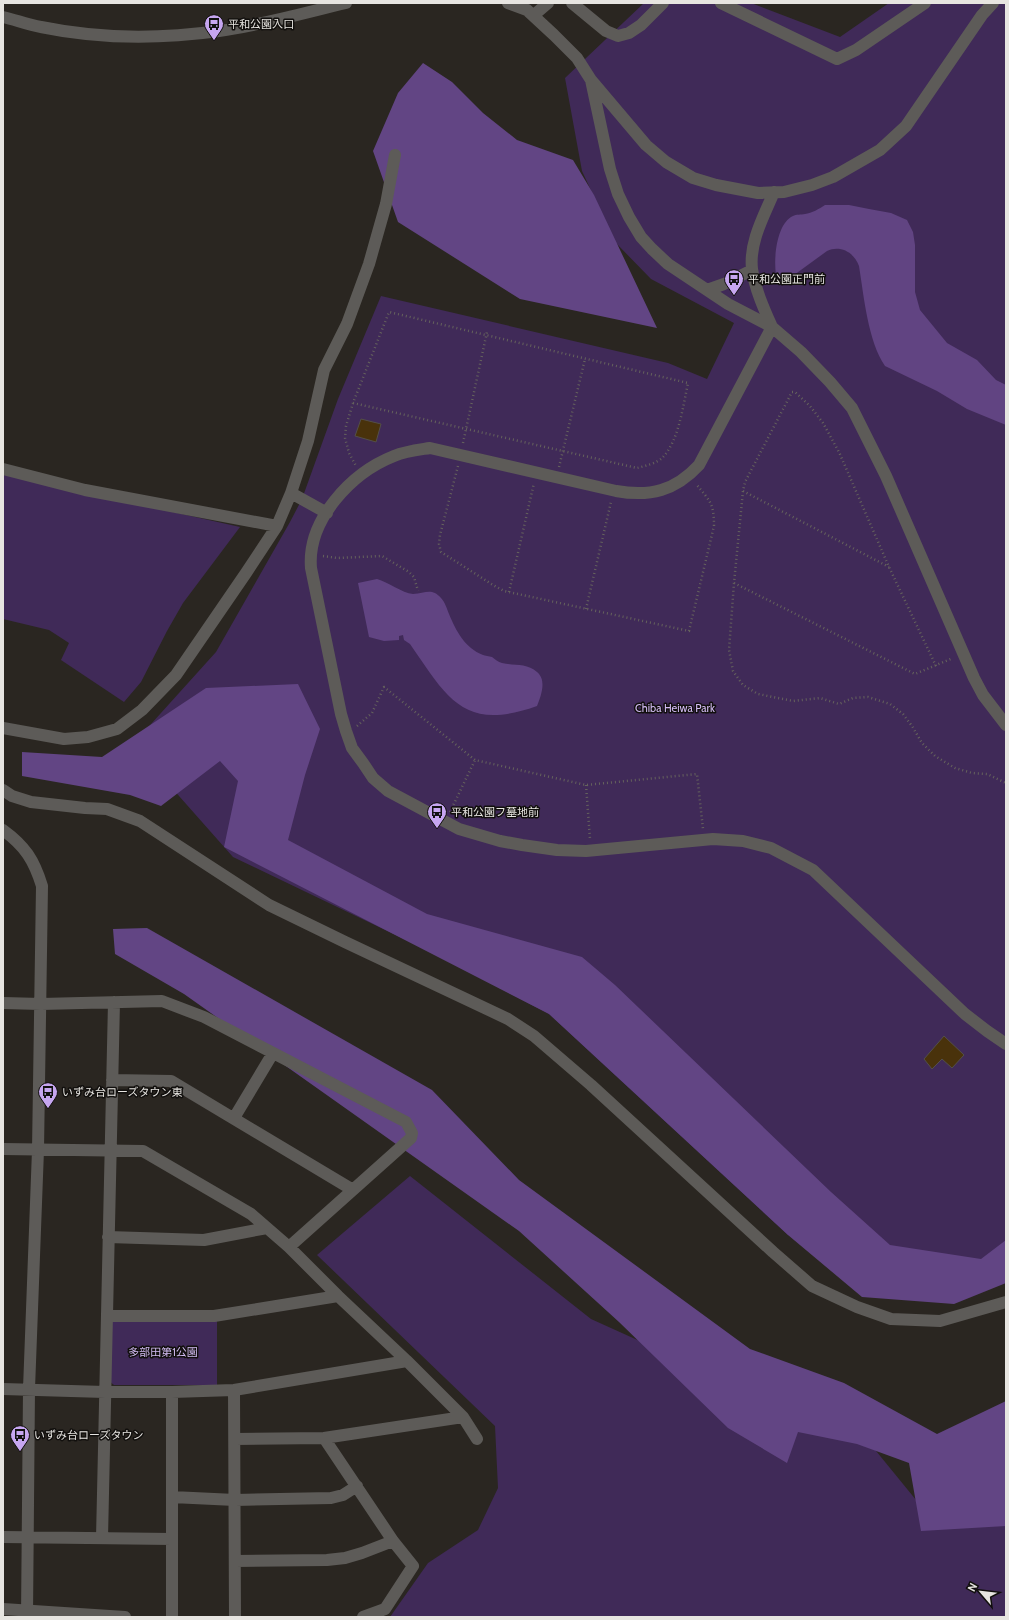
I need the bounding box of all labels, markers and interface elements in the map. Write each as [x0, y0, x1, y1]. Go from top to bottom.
bus stop icon: 平和公園入口 [203, 13, 225, 41]
place label: 平和公園入口 [228, 17, 294, 31]
bus stop icon: 平和公園正門前 [723, 268, 745, 296]
place label: 平和公園正門前 [748, 272, 825, 286]
park label: Chiba Heiwa Park [635, 701, 715, 715]
bus stop icon: 平和公園フ墓地前 [426, 801, 448, 829]
place label: 平和公園フ墓地前 [451, 805, 539, 819]
bus stop icon: いずみ台ローズタウン東 [37, 1081, 59, 1109]
place label: いずみ台ローズタウン東 [62, 1085, 182, 1099]
park label: 多部田第1公園 [128, 1345, 198, 1359]
bus stop icon: いずみ台ローズタウン [9, 1424, 31, 1452]
place label: いずみ台ローズタウン [34, 1428, 143, 1442]
north arrow [961, 1572, 1001, 1612]
text: N [964, 1581, 980, 1594]

